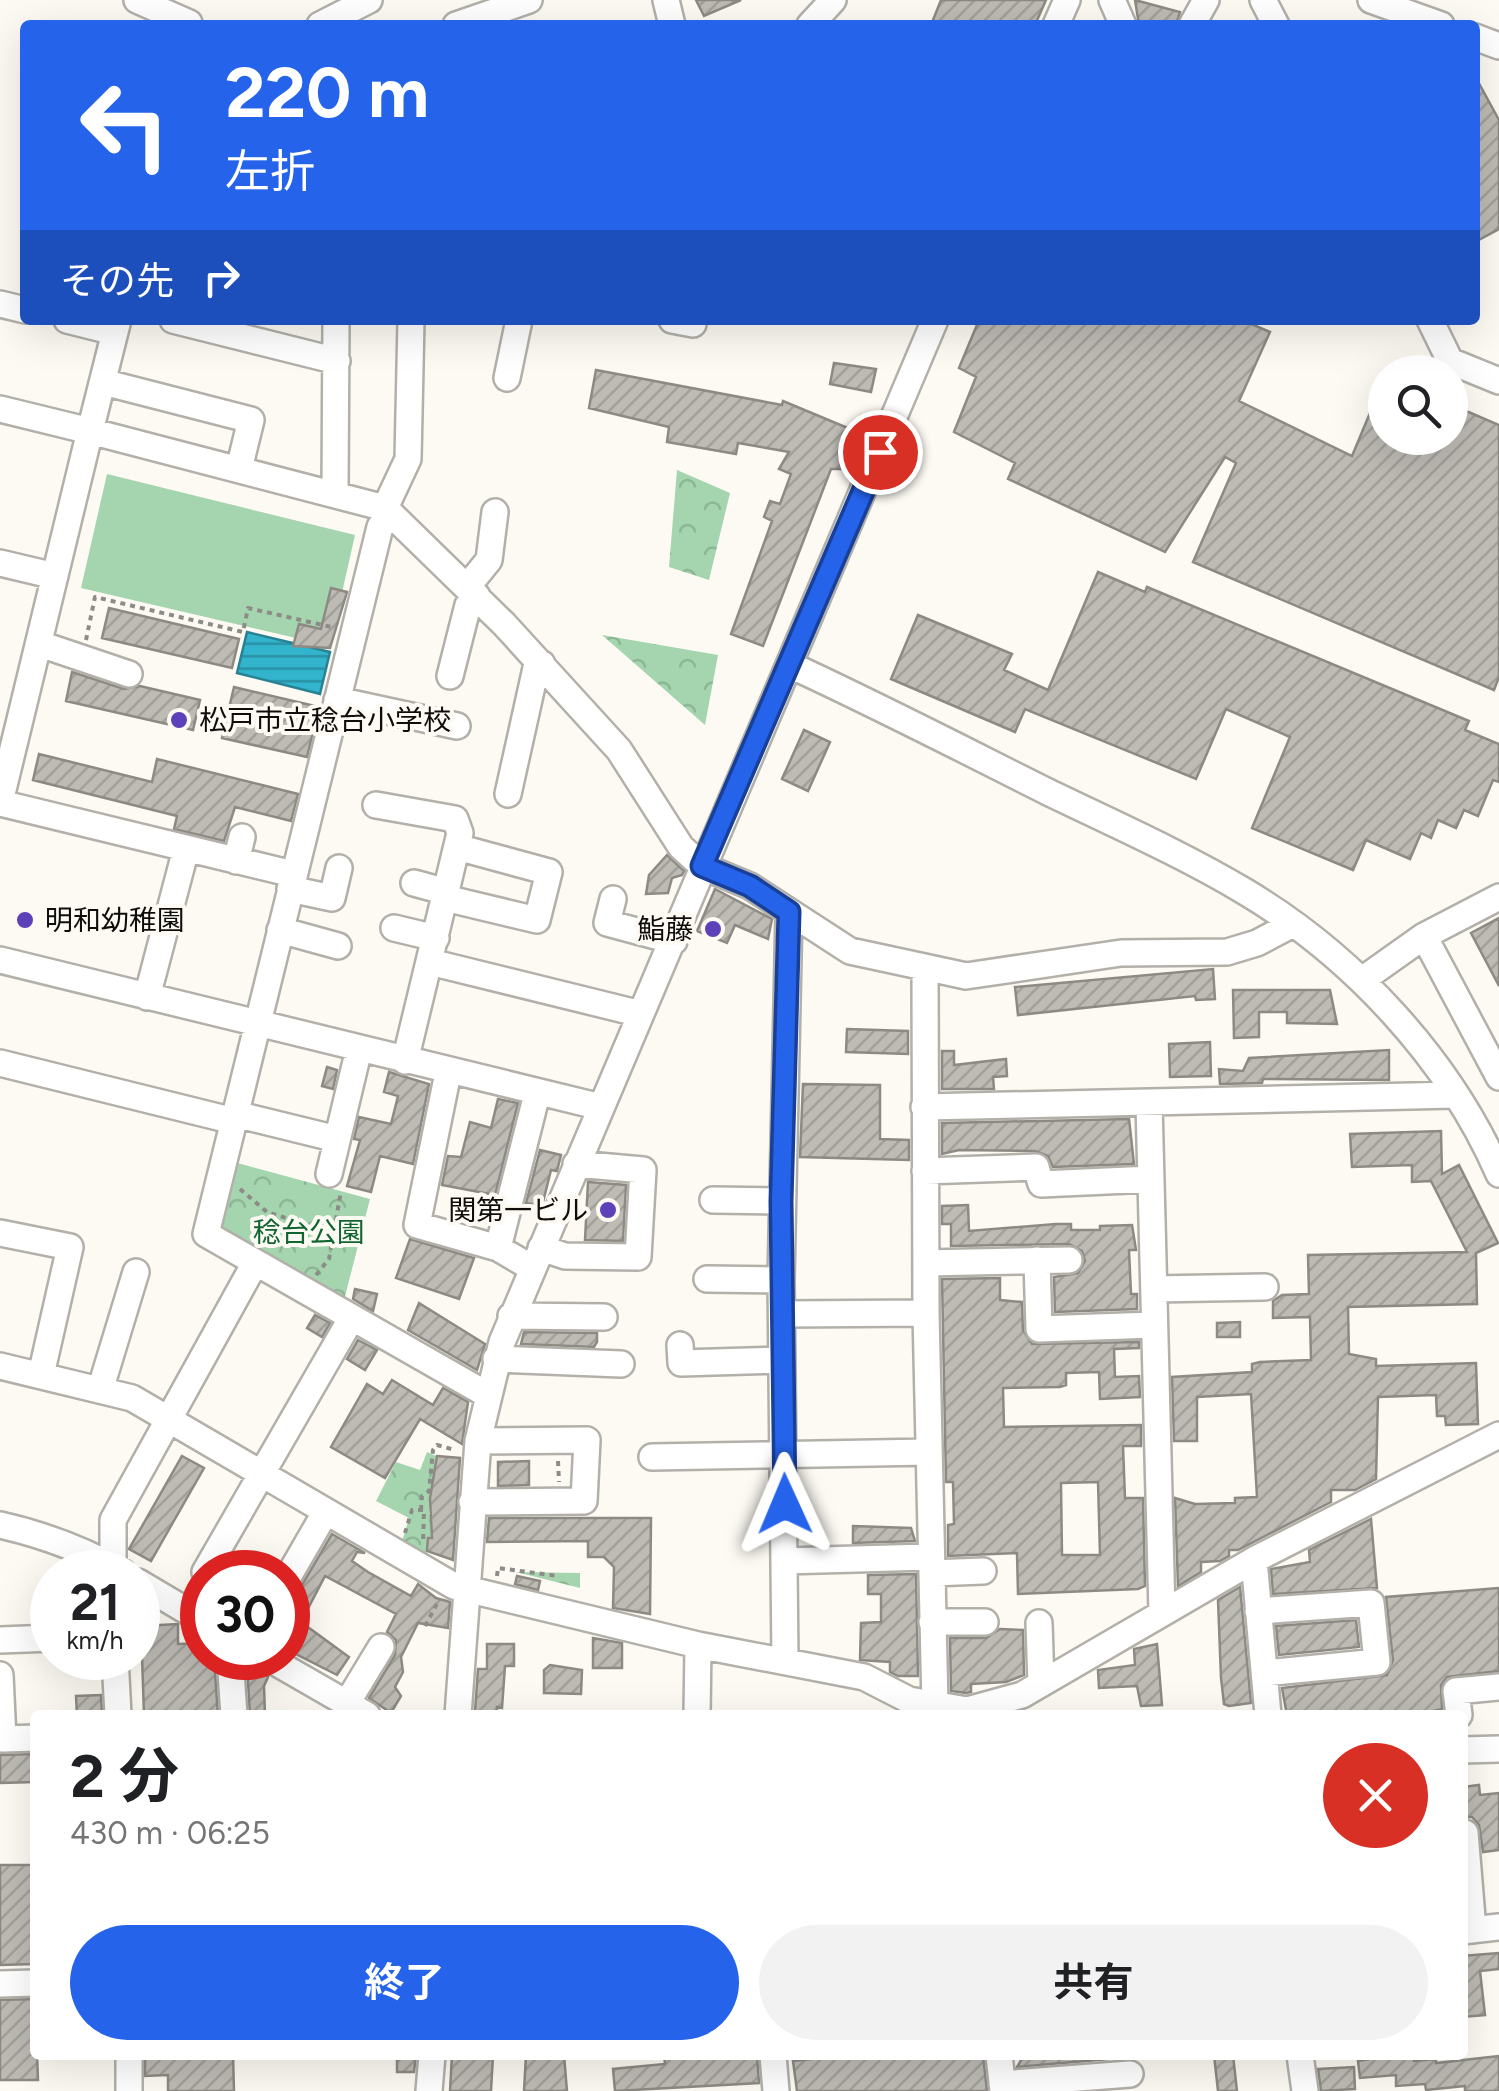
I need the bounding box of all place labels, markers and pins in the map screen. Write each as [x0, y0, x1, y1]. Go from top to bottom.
pin [838, 410, 923, 495]
place label: 松戸市立稔台小学校 [199, 703, 451, 737]
marker: 松戸市立稔台小学校 [168, 709, 190, 731]
place label: 明和幼稚園 [45, 903, 185, 937]
marker: 明和幼稚園 [14, 909, 36, 931]
place label: 鮨藤 [637, 912, 693, 946]
marker: 鮨藤 [702, 918, 724, 940]
place label: 関第一ビル [448, 1193, 588, 1227]
marker: 関第一ビル [597, 1199, 619, 1221]

